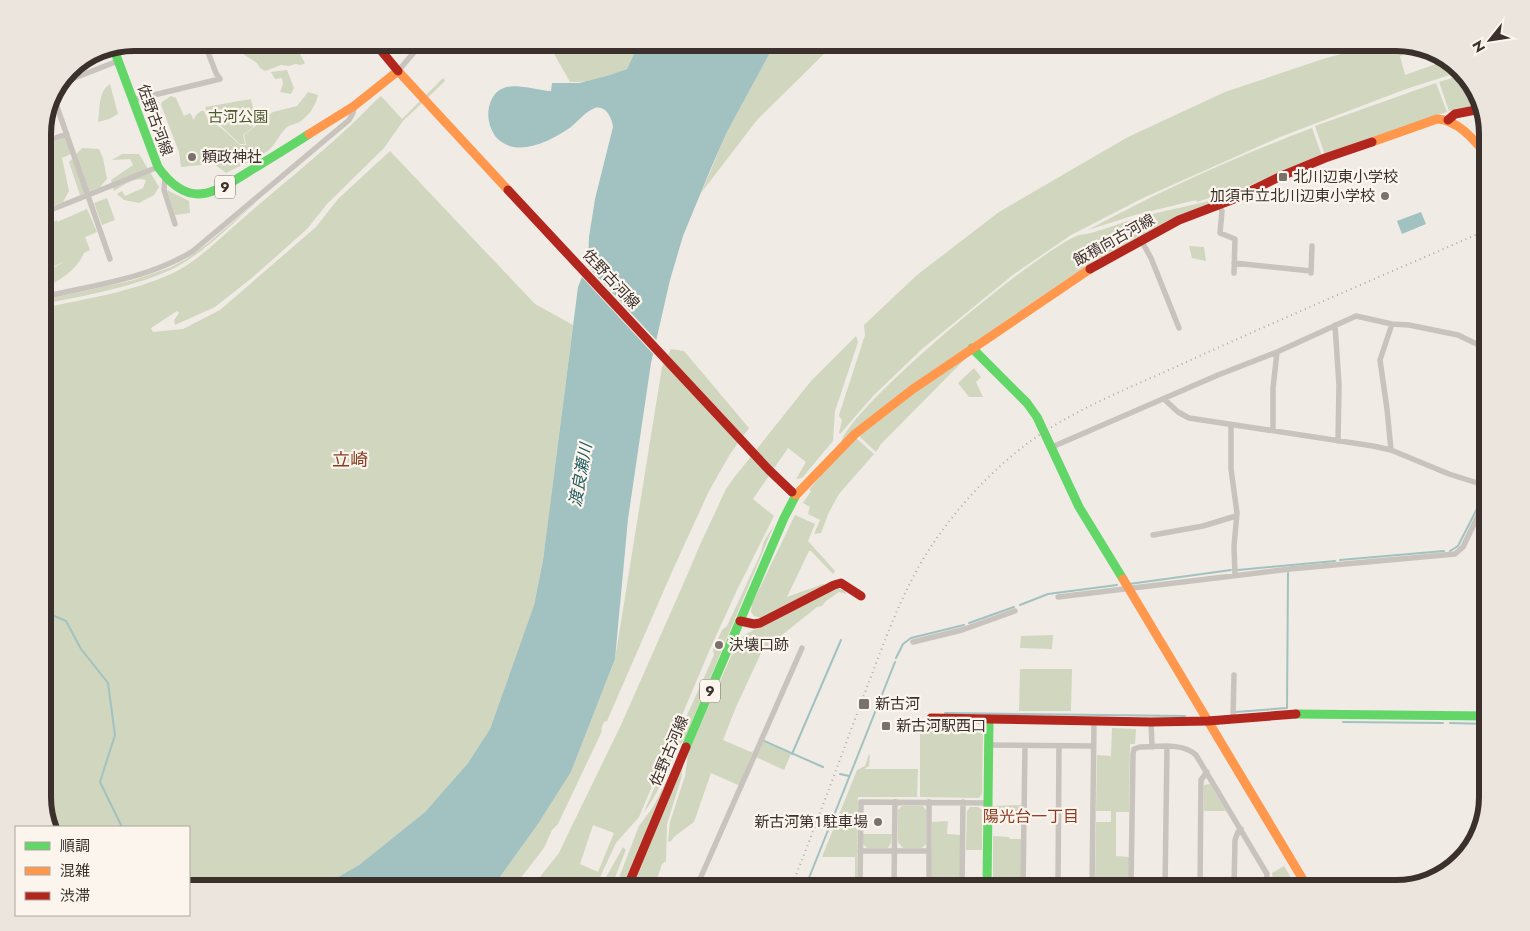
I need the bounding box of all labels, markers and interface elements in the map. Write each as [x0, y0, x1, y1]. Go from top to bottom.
north arrow [1465, 15, 1515, 65]
text: N [1467, 37, 1490, 56]
street label: 佐野古河線 [132, 81, 178, 159]
park label: 古河公園 [208, 106, 268, 128]
place label: 頼政神社 [202, 146, 262, 168]
marker: 頼政神社 [186, 151, 198, 163]
place label: 北川辺東小学校 [1293, 166, 1398, 188]
marker: 北川辺東小学校 [1277, 171, 1289, 183]
road number: 9 [215, 176, 235, 198]
place label: 加須市立北川辺東小学校 [1210, 185, 1375, 207]
marker: 加須市立北川辺東小学校 [1379, 190, 1391, 202]
street label: 飯積向古河線 [1069, 209, 1159, 271]
street label: 佐野古河線 [577, 244, 645, 314]
water label: 渡良瀬川 [564, 440, 598, 509]
district label: 立崎 [332, 447, 368, 473]
place label: 決壊口跡 [729, 634, 789, 656]
marker: 決壊口跡 [713, 639, 725, 651]
road number: 9 [700, 679, 720, 702]
place label: 新古河 [875, 693, 920, 715]
marker: 新古河 [857, 697, 871, 711]
street label: 佐野古河線 [644, 712, 694, 790]
place label: 新古河駅西口 [896, 715, 986, 737]
marker: 新古河駅西口 [880, 720, 892, 732]
district label: 陽光台一丁目 [983, 805, 1079, 828]
place label: 新古河第１駐車場 [754, 811, 868, 833]
marker: 新古河第１駐車場 [872, 816, 884, 828]
legend [15, 826, 190, 916]
text: 順調 [60, 835, 90, 857]
text: 混雑 [60, 860, 90, 882]
text: 渋滞 [60, 885, 90, 907]

